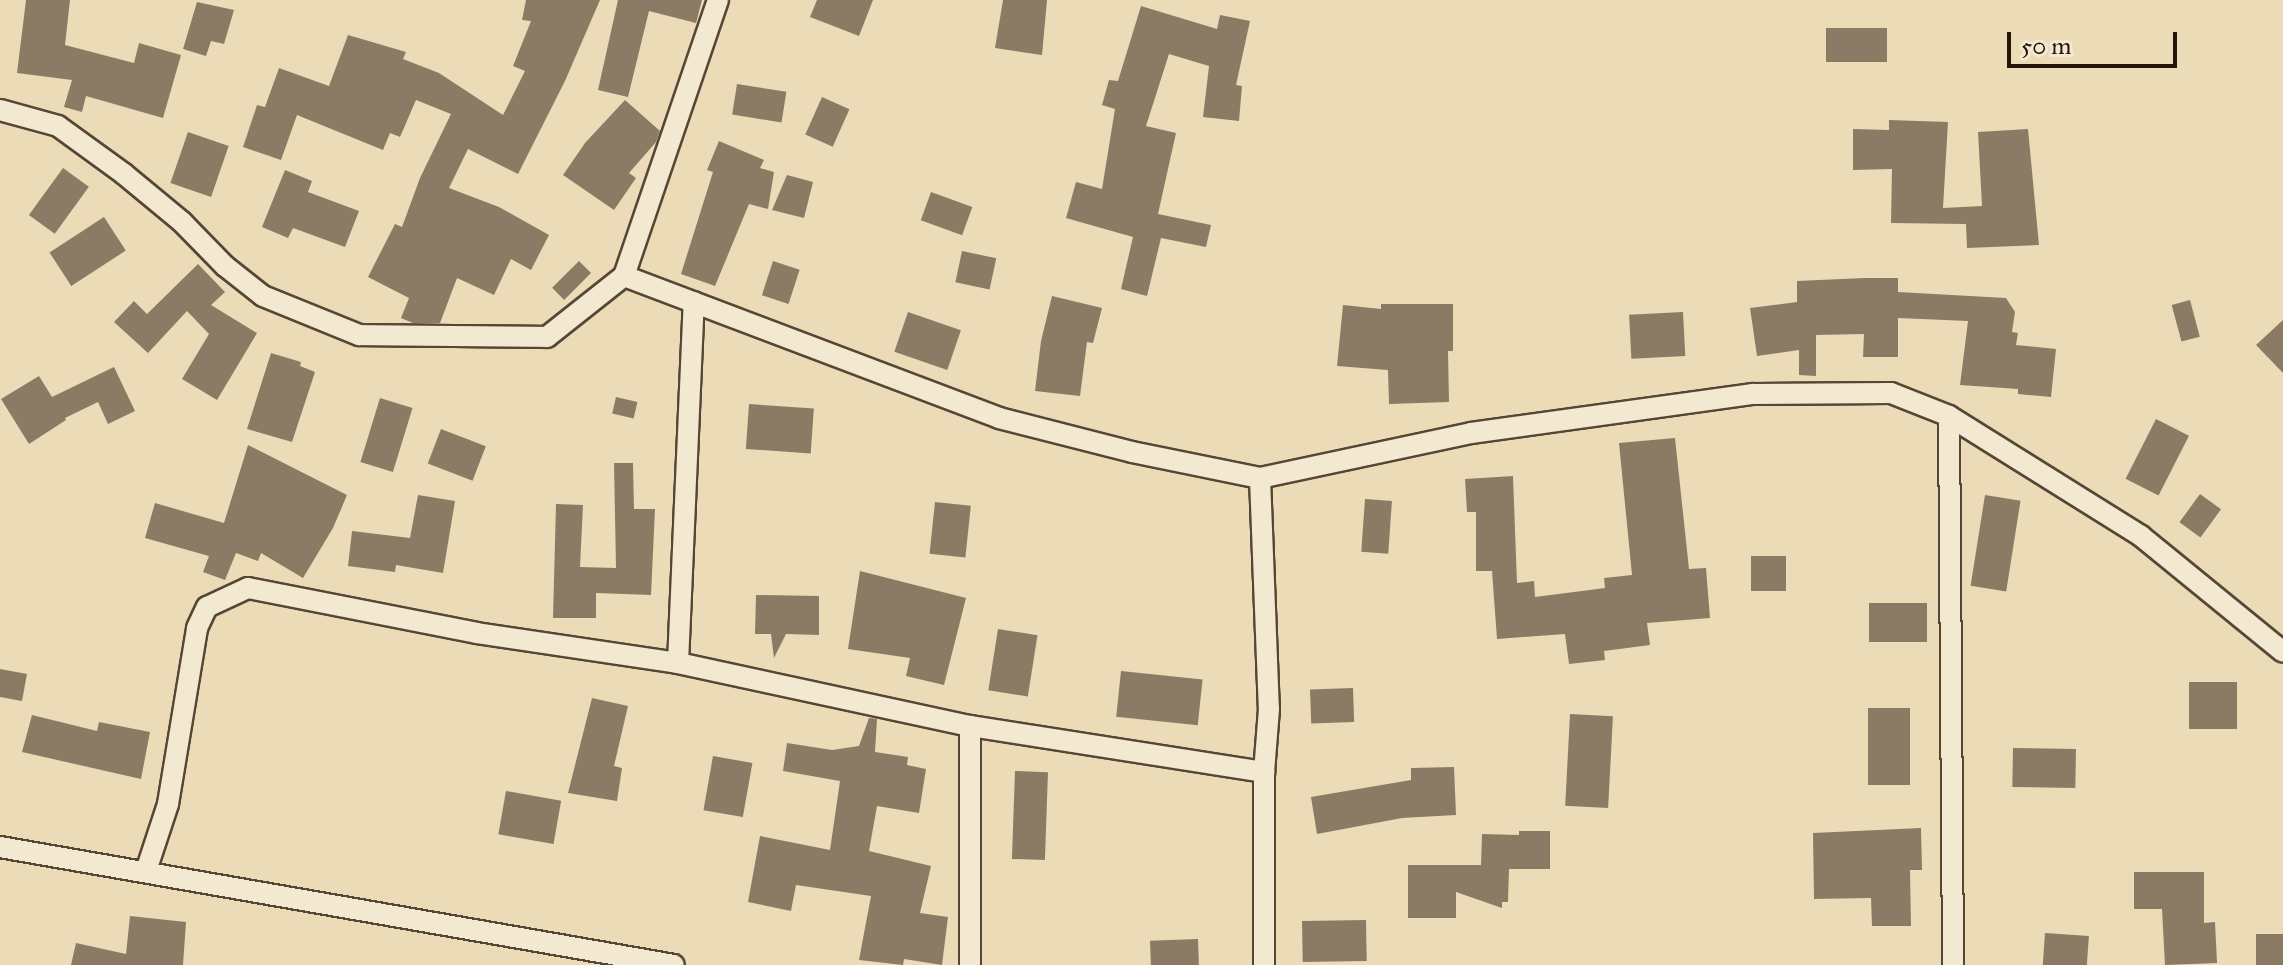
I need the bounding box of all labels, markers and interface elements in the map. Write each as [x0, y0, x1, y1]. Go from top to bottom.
scale bar [2011, 16, 2181, 66]
text: 50 m [2021, 31, 2071, 61]

